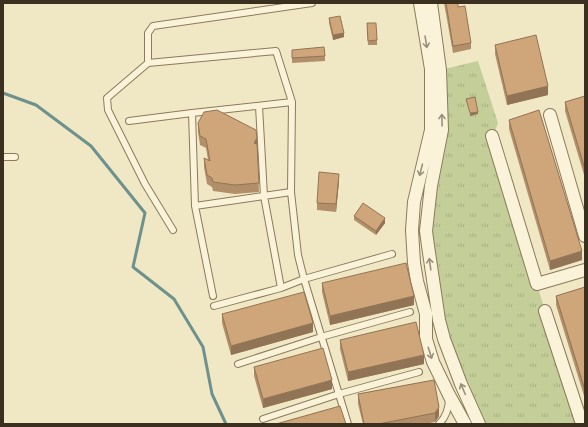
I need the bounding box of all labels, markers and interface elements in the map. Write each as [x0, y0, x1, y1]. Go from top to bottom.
one-way arrow [422, 35, 430, 48]
one-way arrow [438, 114, 446, 127]
one-way arrow [416, 163, 424, 176]
one-way arrow [426, 258, 434, 271]
one-way arrow [427, 346, 434, 359]
one-way arrow [459, 383, 466, 395]

